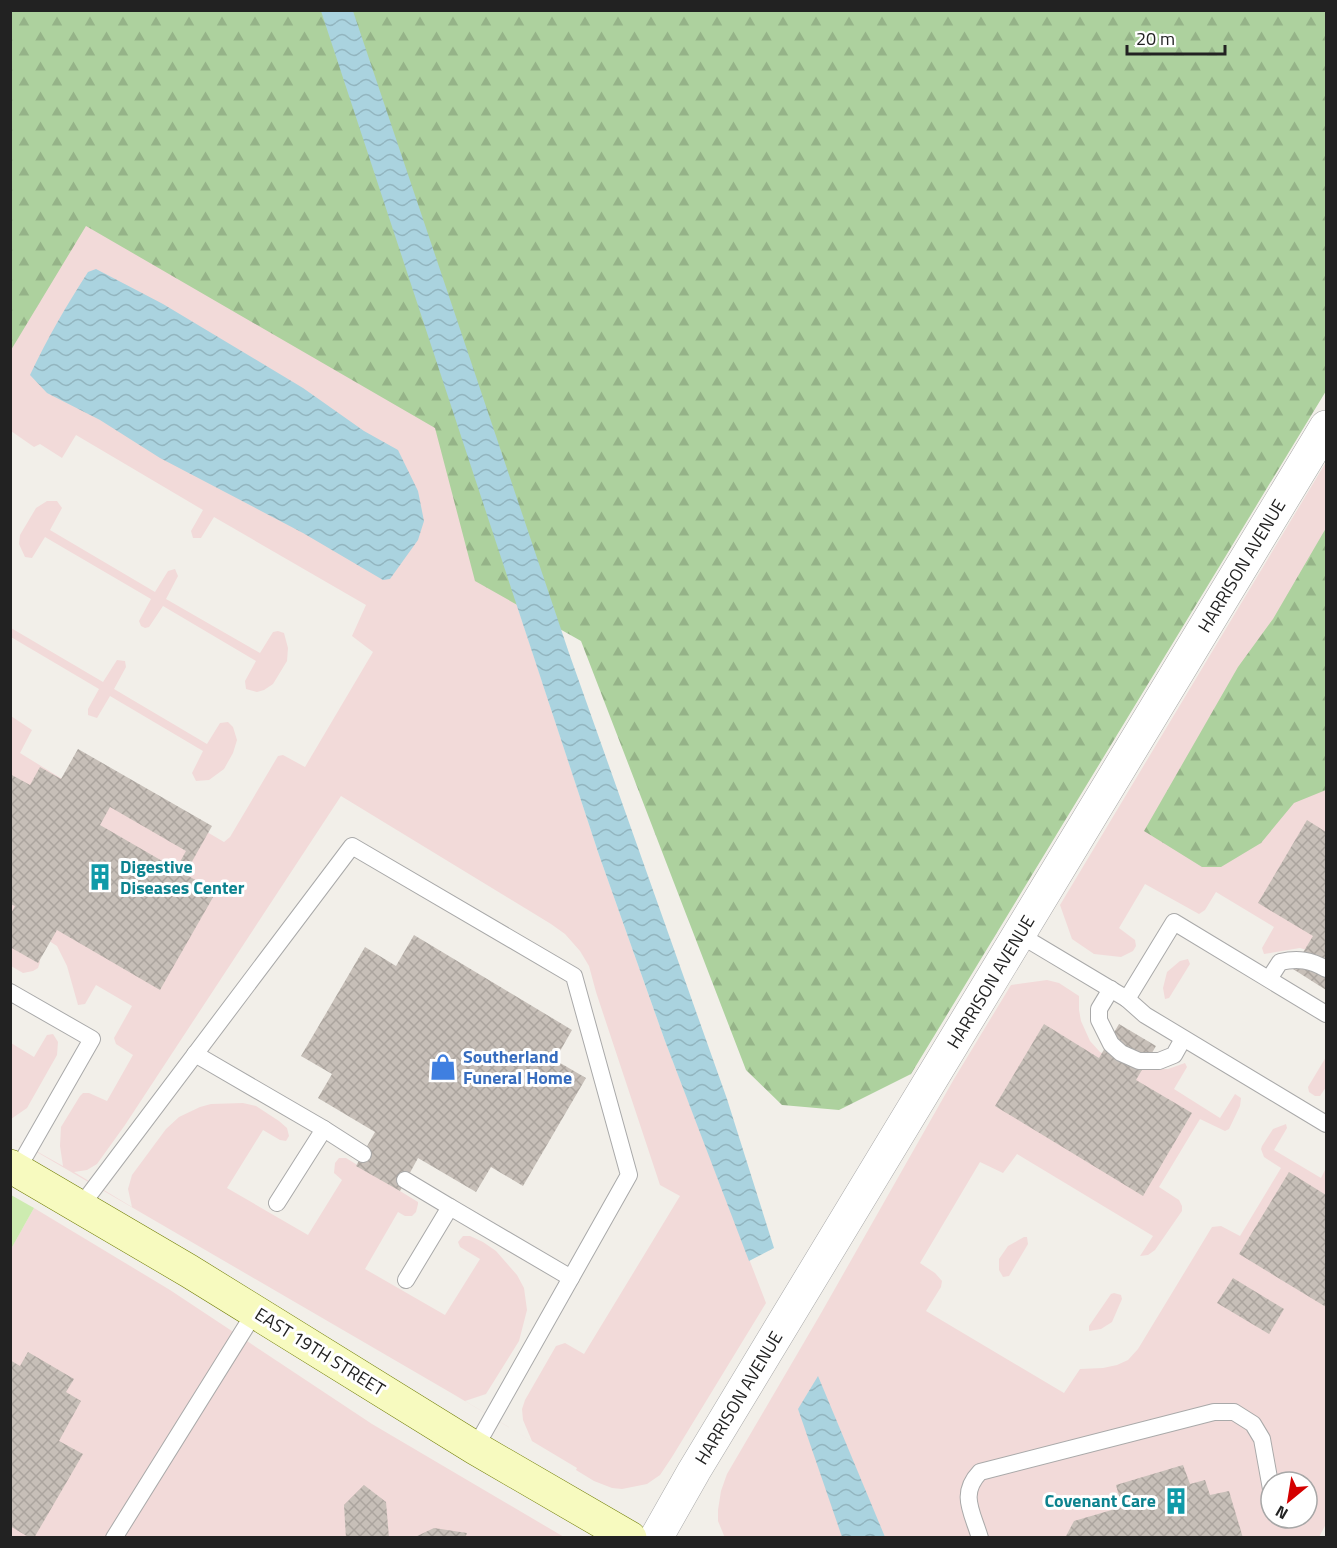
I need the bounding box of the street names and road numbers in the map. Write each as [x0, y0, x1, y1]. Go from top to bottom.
street label: HARRISON AVENUE [1191, 494, 1292, 638]
street label: HARRISON AVENUE [940, 910, 1041, 1054]
street label: EAST 19TH STREET [250, 1301, 391, 1403]
street label: HARRISON AVENUE [688, 1326, 789, 1470]

